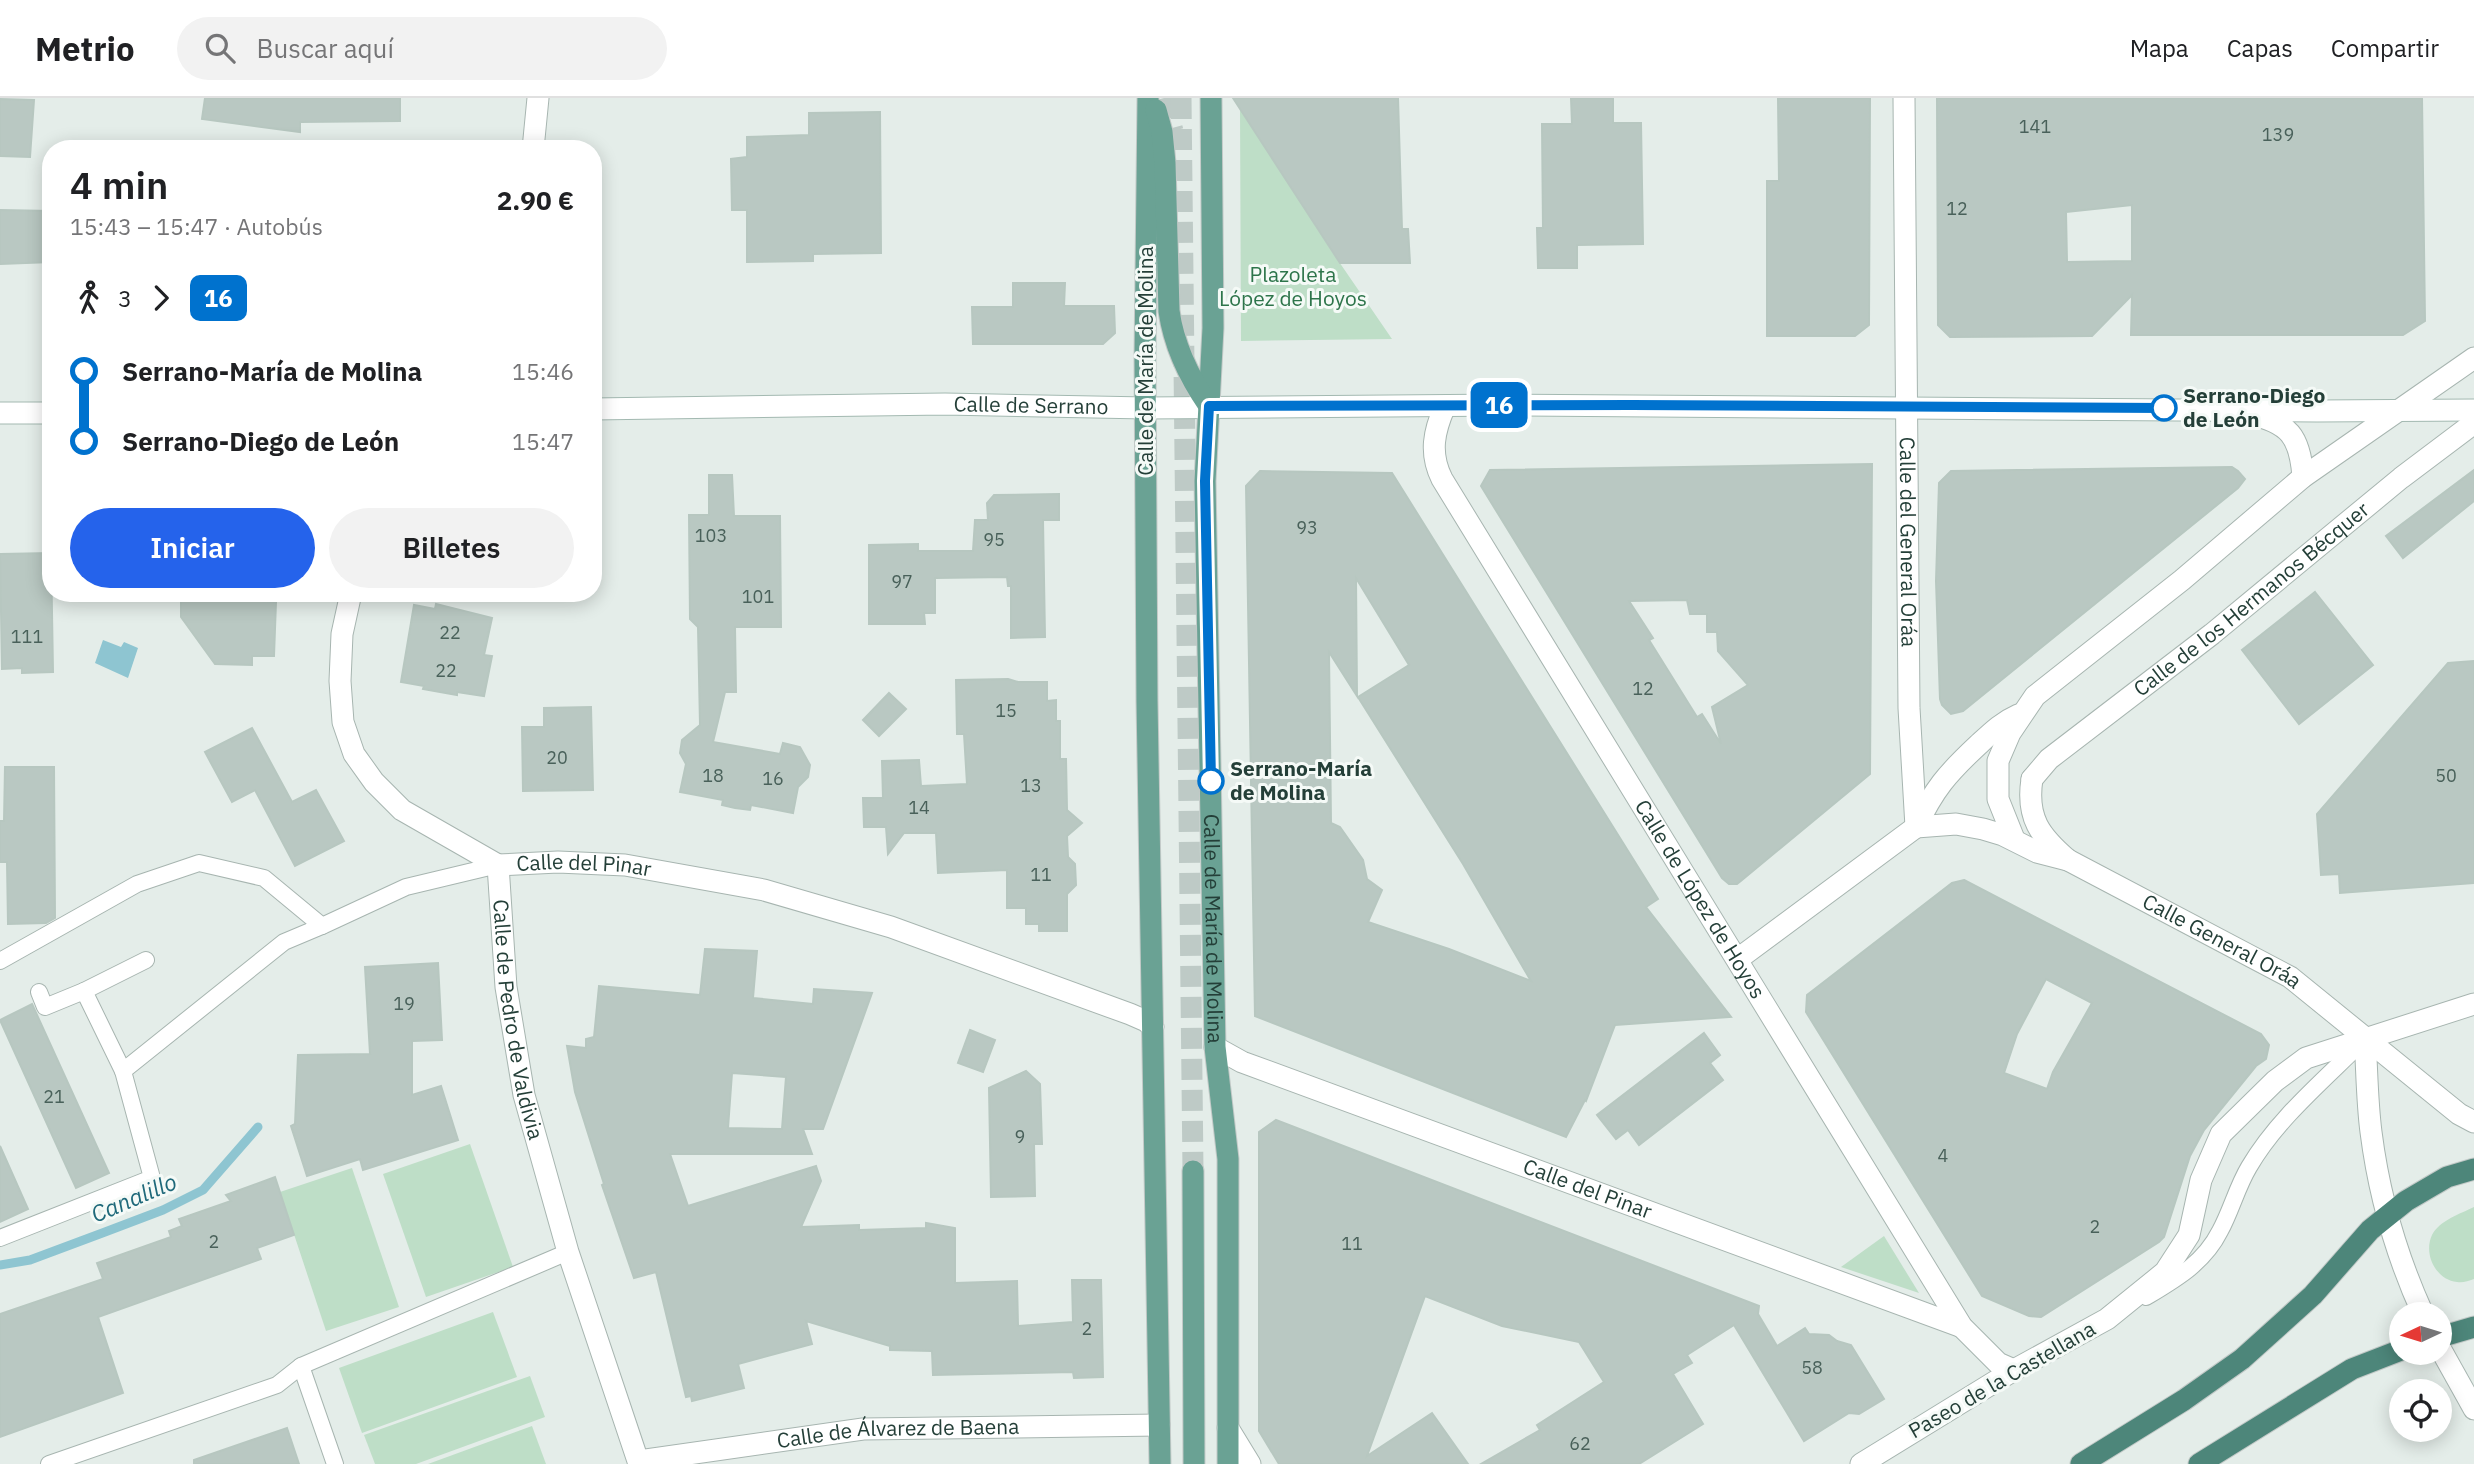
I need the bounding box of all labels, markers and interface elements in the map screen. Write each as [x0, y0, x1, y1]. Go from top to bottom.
search box [177, 17, 667, 80]
text: Metrio [35, 27, 135, 70]
icon: search [201, 29, 239, 67]
text: Buscar aquí [257, 31, 394, 65]
text: Mapa [2130, 32, 2189, 64]
text: Capas [2227, 32, 2293, 64]
text: Compartir [2331, 32, 2439, 64]
house number: 141 [2019, 115, 2051, 138]
house number: 139 [2262, 123, 2294, 146]
text: 4 min [70, 160, 168, 209]
text: 2.90 € [497, 183, 574, 217]
house number: 12 [1946, 197, 1968, 220]
text: 15:43 – 15:47 · Autobús [70, 211, 323, 241]
street label: Calle de María de Molina [1131, 246, 1159, 476]
park label: Plazoleta López de Hoyos [1219, 260, 1367, 312]
icon: walk [70, 279, 108, 317]
icon: forward [142, 279, 180, 317]
text: 16 [204, 282, 233, 314]
text: 3 [118, 283, 132, 313]
text: Serrano-María de Molina [122, 354, 422, 388]
text: 15:46 [512, 356, 574, 386]
place label: Serrano-Diego de León [2183, 381, 2325, 433]
line badge: 16 [1468, 382, 1530, 428]
street label: Calle de Serrano [953, 389, 1109, 420]
text: 16 [1485, 389, 1513, 421]
marker: Serrano-Diego de León [2151, 395, 2177, 421]
text: Serrano-Diego de León [122, 424, 399, 458]
text: 15:47 [512, 426, 574, 456]
street label: Calle del General Oráa [1894, 437, 1924, 647]
street label: Calle de los Hermanos Bécquer [2127, 495, 2375, 702]
button: Iniciar [70, 508, 315, 588]
button: Billetes [329, 508, 574, 588]
house number: 93 [1296, 516, 1318, 539]
house number: 103 [695, 524, 727, 547]
house number: 95 [983, 528, 1005, 551]
house number: 97 [891, 570, 913, 593]
house number: 101 [742, 585, 774, 608]
house number: 22 [439, 621, 461, 644]
house number: 111 [11, 625, 43, 648]
house number: 22 [435, 659, 457, 682]
house number: 12 [1632, 677, 1654, 700]
house number: 15 [995, 699, 1017, 722]
house number: 20 [546, 746, 568, 769]
place label: Serrano-María de Molina [1230, 754, 1372, 806]
house number: 18 [702, 764, 724, 787]
house number: 50 [2435, 764, 2457, 787]
house number: 16 [762, 767, 784, 790]
marker: Serrano-María de Molina [1198, 768, 1224, 794]
house number: 13 [1020, 774, 1042, 797]
street label: Calle de López de Hoyos [1629, 794, 1772, 1004]
house number: 14 [908, 796, 930, 819]
street label: Calle de María de Molina [1198, 814, 1230, 1044]
street label: Calle del Pinar [516, 847, 654, 883]
house number: 11 [1030, 863, 1052, 886]
street label: Calle General Oráa [2138, 887, 2308, 994]
street label: Calle de Pedro de Valdivia [487, 898, 551, 1143]
house number: 19 [393, 992, 415, 1015]
house number: 21 [43, 1085, 65, 1108]
house number: 9 [1015, 1125, 1025, 1148]
house number: 4 [1938, 1144, 1949, 1167]
street label: Calle del Pinar [1519, 1152, 1656, 1225]
water label: Canalillo [86, 1166, 181, 1229]
house number: 2 [2090, 1215, 2100, 1238]
house number: 2 [209, 1230, 219, 1253]
house number: 11 [1341, 1232, 1363, 1255]
north arrow [2389, 1302, 2452, 1365]
map controls [2389, 1302, 2452, 1442]
street label: Paseo de la Castellana [1903, 1314, 2100, 1444]
house number: 2 [1082, 1317, 1092, 1340]
house number: 58 [1801, 1356, 1823, 1379]
button: locate [2389, 1379, 2452, 1442]
street label: Calle de Álvarez de Baena [775, 1412, 1019, 1454]
house number: 62 [1569, 1432, 1591, 1455]

